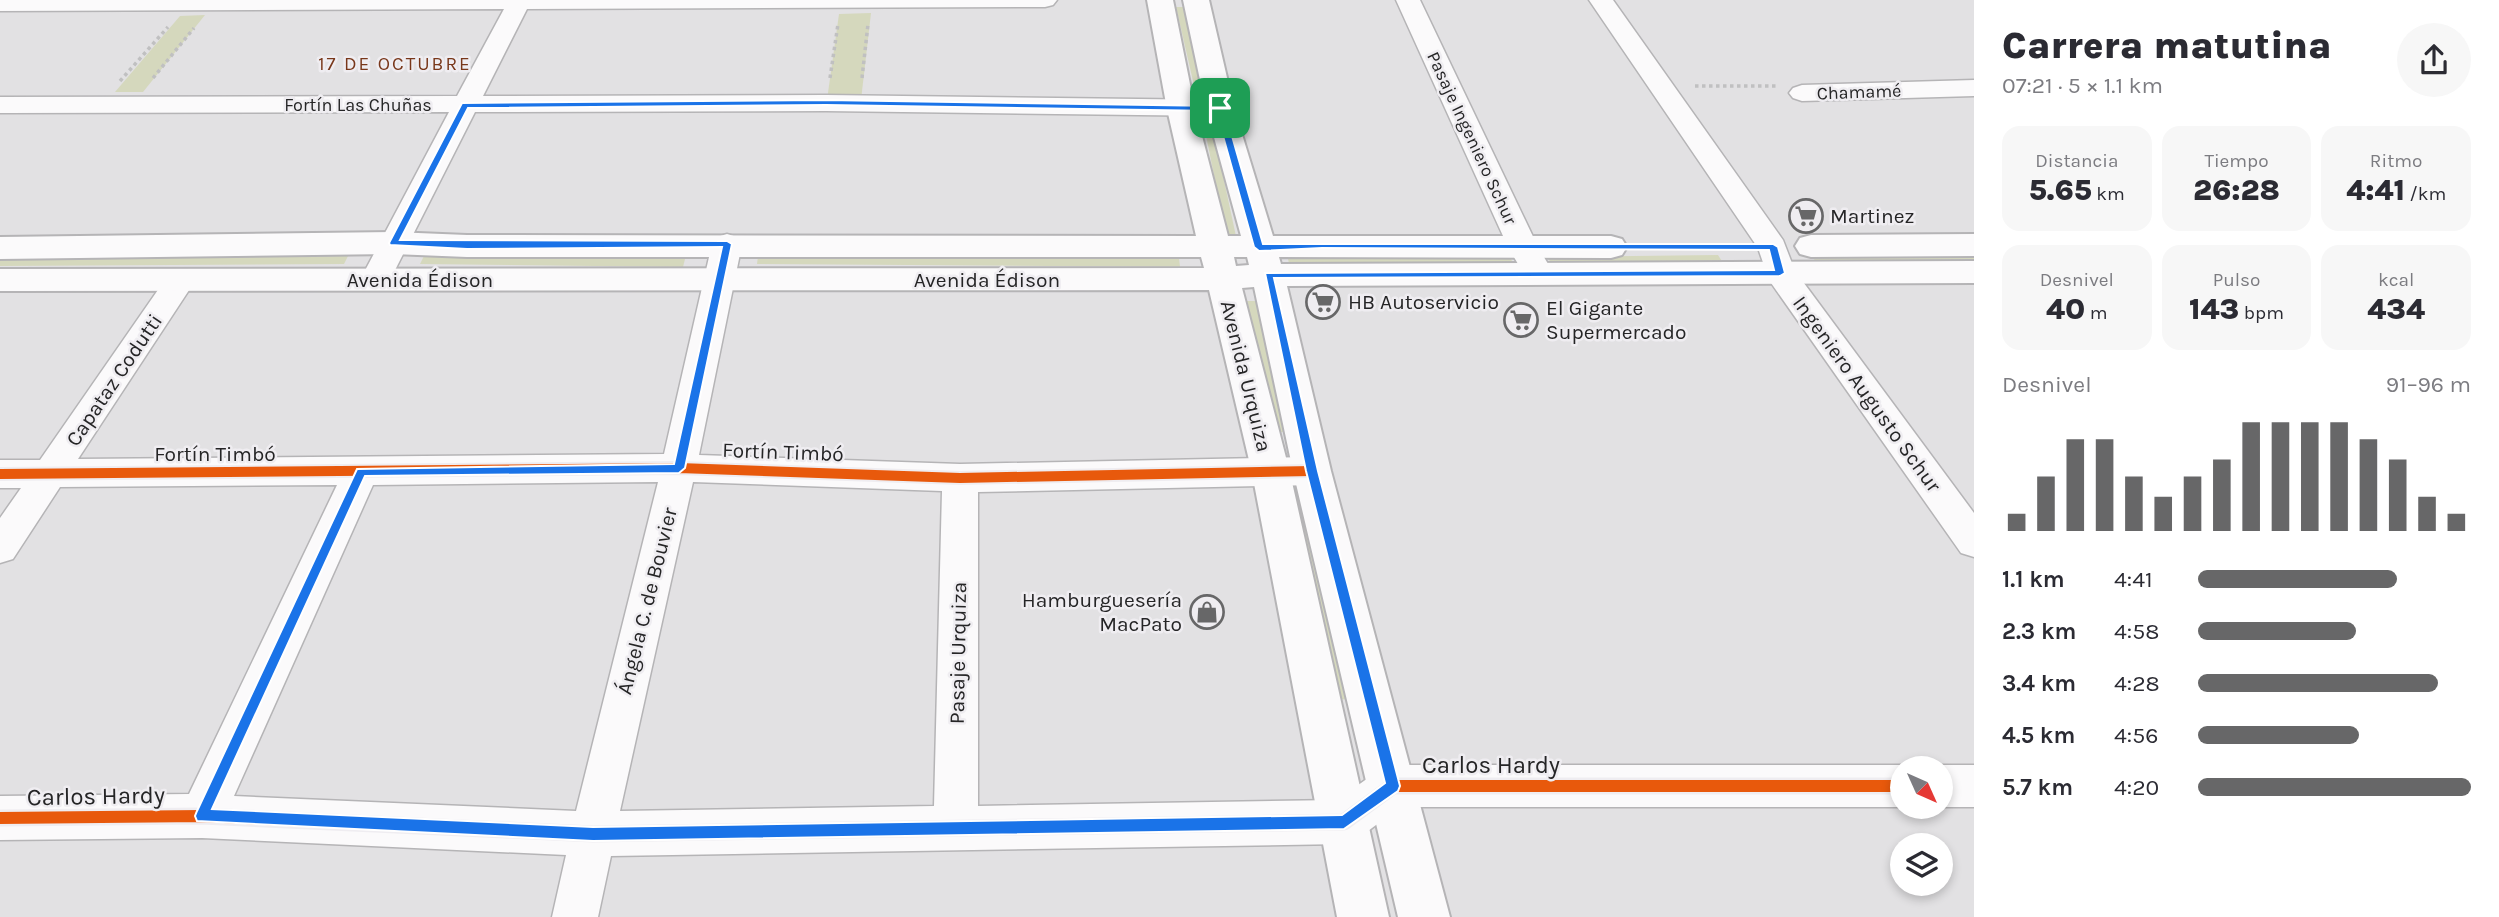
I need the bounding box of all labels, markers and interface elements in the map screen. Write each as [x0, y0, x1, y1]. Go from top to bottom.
text: Carrera matutina [2002, 23, 2332, 68]
button: share [2397, 23, 2471, 97]
street label: Pasaje Ingeniero Schur [1422, 48, 1522, 228]
district label: 17 DE OCTUBRE [318, 53, 472, 75]
text: 07:21 · 5 × 1.1 km [2002, 72, 2163, 99]
pin [1190, 78, 1250, 138]
street label: Chamamé [1816, 80, 1902, 104]
icon: arrive [1201, 89, 1239, 127]
street label: Fortín Las Chuñas [284, 94, 432, 116]
text: Distancia [2035, 150, 2118, 172]
text: Tiempo [2204, 150, 2269, 172]
text: Ritmo [2370, 150, 2422, 172]
text: 5.65 [2029, 172, 2092, 208]
text: 26:28 [2193, 172, 2280, 208]
text: 4:41 [2346, 172, 2405, 208]
text: km [2092, 183, 2125, 205]
text: /km [2405, 183, 2446, 205]
supermarket icon: Martinez [1787, 197, 1825, 235]
place label: Martinez [1830, 204, 1915, 228]
street label: Avenida Édison [347, 268, 493, 292]
street label: Avenida Édison [914, 268, 1060, 292]
text: Desnivel [2040, 269, 2114, 291]
text: Pulso [2213, 269, 2260, 291]
text: kcal [2378, 269, 2414, 291]
supermarket icon: HB Autoservicio [1304, 283, 1342, 321]
place label: HB Autoservicio [1348, 290, 1499, 314]
street label: Ingeniero Augusto Schur [1788, 291, 1946, 497]
text: 40 [2046, 291, 2085, 327]
text: 143 [2189, 291, 2239, 327]
text: 434 [2367, 291, 2425, 327]
place label: El Gigante Supermercado [1546, 296, 1686, 344]
street label: Avenida Urquiza [1216, 298, 1276, 454]
supermarket icon: El Gigante Supermercado [1502, 301, 1540, 339]
text: m [2085, 302, 2108, 324]
text: bpm [2239, 302, 2284, 324]
street label: Capataz Codutti [61, 309, 167, 451]
text: Desnivel [2002, 371, 2092, 398]
text: 91–96 m [2386, 371, 2471, 398]
street label: Fortín Timbó [722, 438, 844, 466]
street label: Fortín Timbó [154, 442, 276, 466]
street label: Ángela C. de Bouvier [612, 505, 682, 697]
text: 1.1 km [2002, 566, 2065, 593]
text: 4:41 [2114, 566, 2153, 593]
street label: Pasaje Urquiza [945, 582, 971, 724]
place label: Hamburguesería MacPato [1022, 588, 1182, 636]
shop icon: Hamburguesería MacPato [1188, 593, 1226, 631]
text: 2.3 km [2002, 618, 2076, 645]
text: 4:58 [2114, 618, 2159, 645]
text: 3.4 km [2002, 670, 2076, 697]
text: 4:28 [2114, 670, 2160, 697]
text: 4.5 km [2002, 722, 2075, 749]
text: 4:56 [2114, 722, 2158, 749]
street label: Carlos Hardy [1422, 751, 1560, 779]
north arrow [1890, 756, 1953, 819]
map controls [1890, 756, 1953, 896]
text: 5.7 km [2002, 774, 2073, 801]
text: 4:20 [2114, 774, 2159, 801]
street label: Carlos Hardy [27, 781, 165, 811]
button: layers [1890, 833, 1953, 896]

